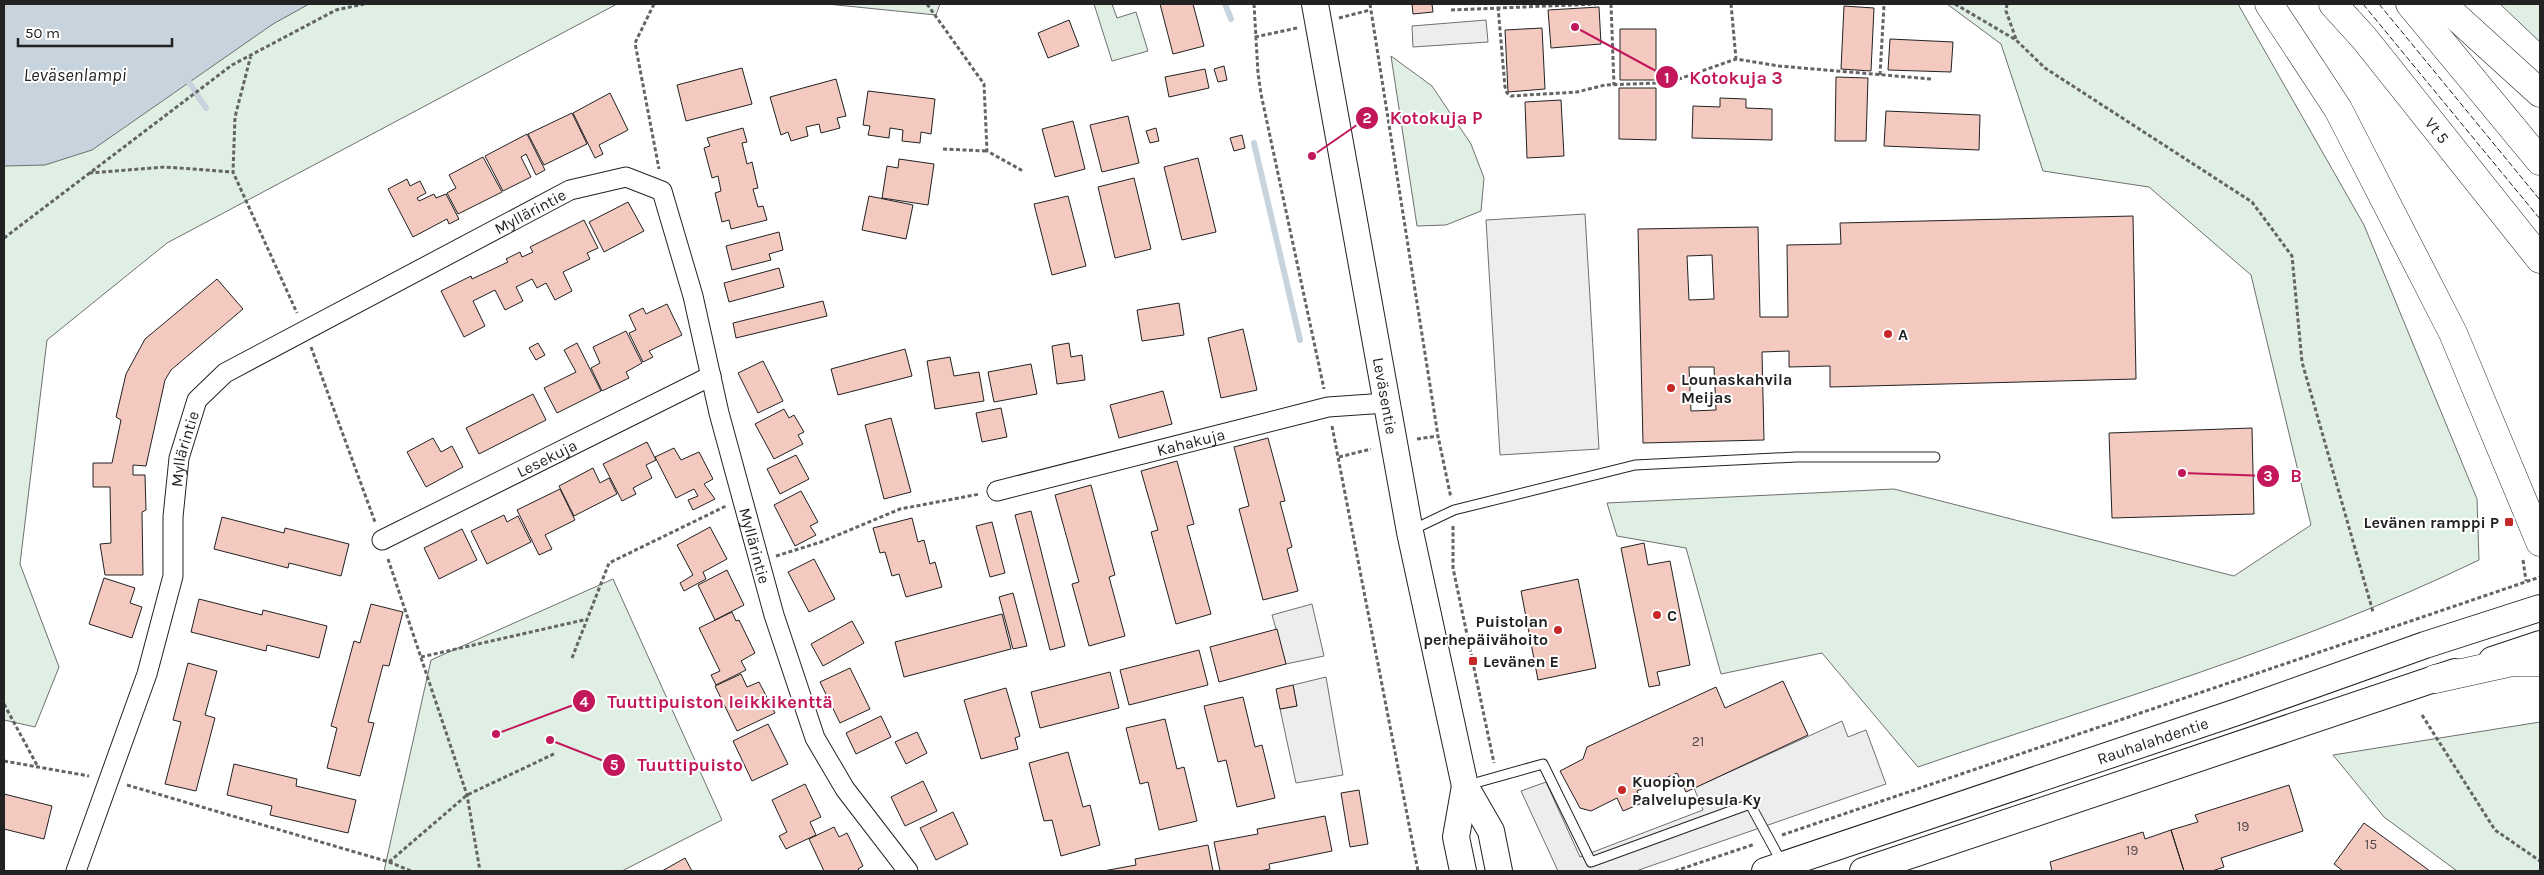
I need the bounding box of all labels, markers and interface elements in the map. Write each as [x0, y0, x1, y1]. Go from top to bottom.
scale bar [18, 15, 171, 47]
text: 50 m [25, 24, 60, 42]
callout: Kotokuja 3 [1654, 61, 1793, 94]
water label: Leväsenlampi [24, 64, 127, 86]
text: Kotokuja 3 [1689, 67, 1783, 89]
text: 1 [1664, 69, 1670, 87]
callout: Kotokuja P [1355, 101, 1492, 134]
text: Kotokuja P [1390, 107, 1482, 129]
text: 2 [1362, 109, 1372, 127]
street label: Vt 5 [2421, 114, 2453, 147]
street label: Myllärintie [491, 185, 569, 238]
place label: A [1898, 325, 1908, 344]
marker: A [1882, 328, 1894, 340]
street label: Leväsentie [1369, 356, 1401, 436]
place label: Lounaskahvila Meijas [1681, 370, 1792, 407]
marker: Lounaskahvila Meijas [1665, 382, 1677, 394]
street label: Myllärintie [167, 409, 203, 488]
street label: Kahakuja [1155, 425, 1227, 460]
street label: Lesekuja [514, 435, 580, 481]
callout: B [2256, 459, 2312, 492]
text: B [2290, 465, 2302, 487]
text: 3 [2263, 467, 2273, 485]
street label: Myllärintie [735, 505, 774, 586]
place label: Levänen ramppi P [2364, 513, 2499, 532]
marker: Levänen ramppi P [2503, 516, 2515, 528]
place label: C [1667, 606, 1677, 625]
marker: C [1651, 609, 1663, 621]
place label: Puistolan perhepäivähoito [1423, 612, 1548, 649]
marker: Puistolan perhepäivähoito [1552, 624, 1564, 636]
place label: Levänen E [1483, 652, 1559, 671]
marker: Levänen E [1467, 655, 1479, 667]
callout: Tuuttipuiston leikkikenttä [572, 685, 842, 718]
text: Tuuttipuiston leikkikenttä [607, 691, 833, 713]
text: 4 [580, 693, 589, 711]
street label: Rauhalahdentie [2095, 713, 2211, 768]
house number: 21 [1692, 733, 1704, 750]
callout: Tuuttipuisto [602, 748, 752, 781]
text: Tuuttipuisto [637, 754, 743, 776]
text: 5 [610, 756, 619, 774]
place label: Kuopion Palvelupesula Ky [1632, 772, 1761, 809]
marker: Kuopion Palvelupesula Ky [1616, 784, 1628, 796]
house number: 19 [2237, 818, 2249, 835]
house number: 15 [2365, 836, 2377, 853]
house number: 19 [2126, 842, 2138, 859]

